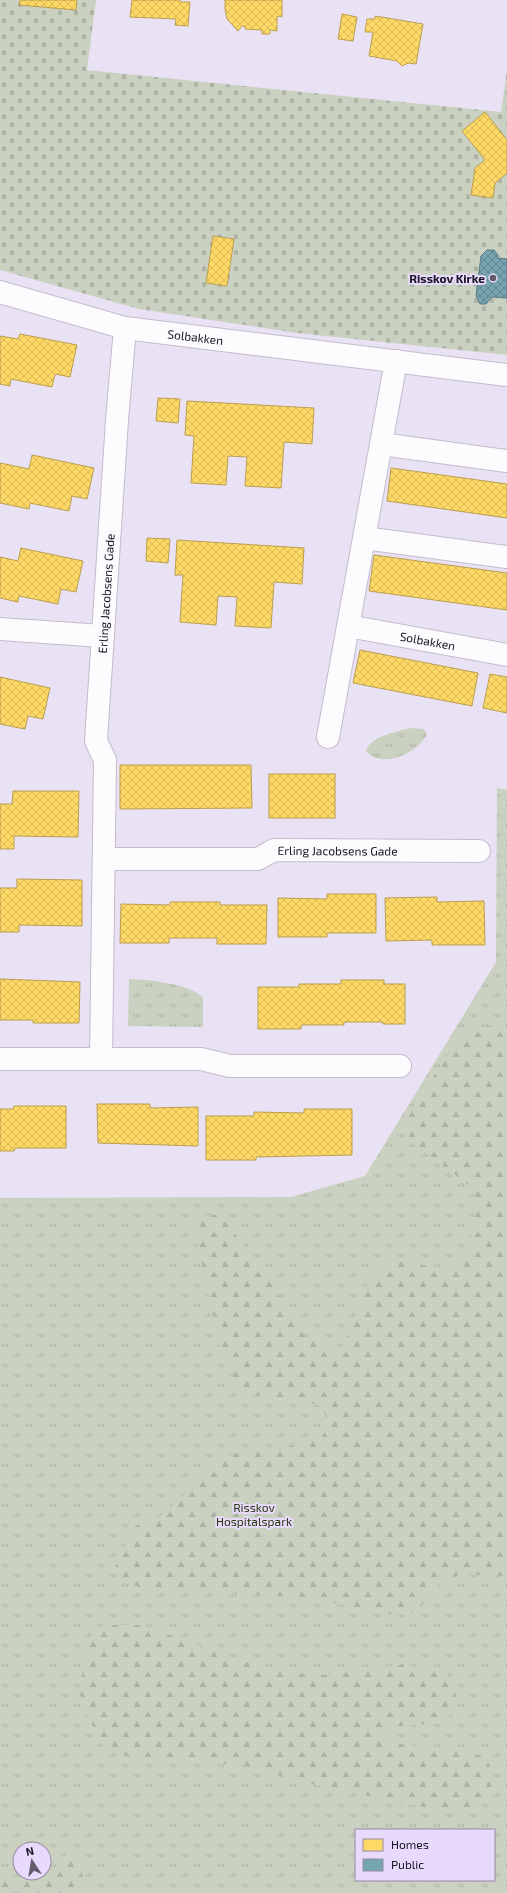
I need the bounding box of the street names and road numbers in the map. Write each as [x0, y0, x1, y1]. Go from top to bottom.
street label: Solbakken [167, 326, 224, 347]
street label: Erling Jacobsens Gade [95, 533, 117, 654]
street label: Solbakken [399, 629, 457, 652]
street label: Erling Jacobsens Gade [278, 843, 398, 858]

